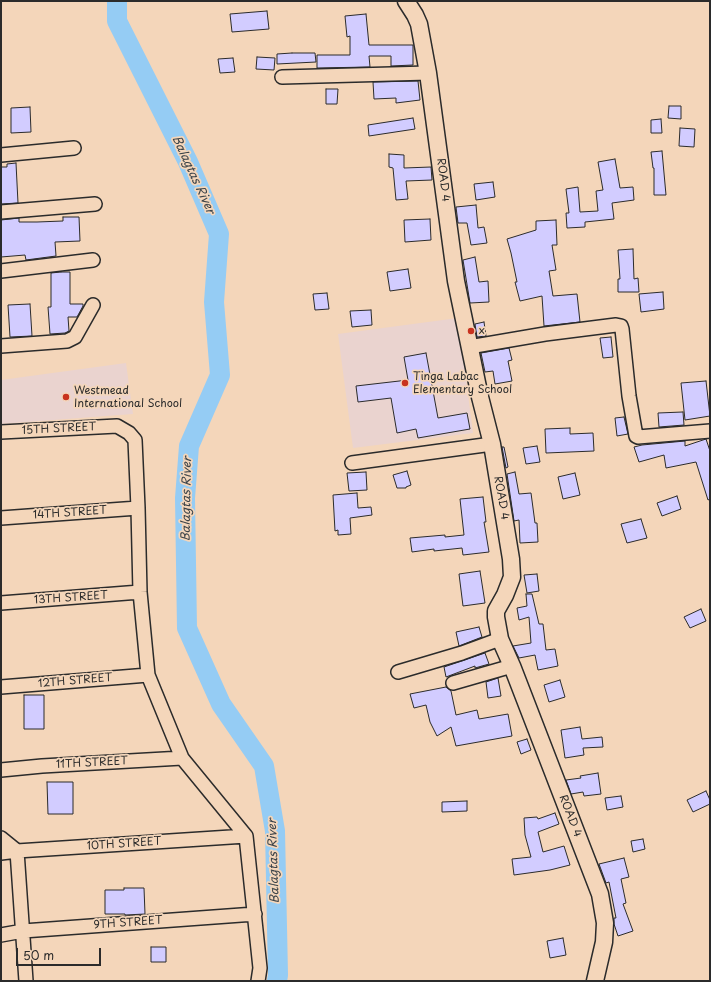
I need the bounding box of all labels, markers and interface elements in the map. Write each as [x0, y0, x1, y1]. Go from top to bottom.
water label: Balagtas River [169, 134, 217, 216]
street label: ROAD 4 [434, 157, 452, 203]
place label: x [479, 324, 485, 338]
marker: x [466, 326, 476, 336]
place label: Tinga Labac Elementary School [413, 370, 512, 396]
marker: Tinga Labac Elementary School [400, 378, 410, 388]
place label: Westmead International School [74, 384, 182, 410]
marker: Westmead International School [61, 392, 71, 402]
street label: 15TH STREET [22, 420, 96, 438]
water label: Balagtas River [179, 457, 195, 541]
street label: ROAD 4 [491, 475, 511, 521]
street label: 14TH STREET [33, 504, 107, 522]
street label: 13TH STREET [34, 589, 108, 607]
street label: 12TH STREET [37, 671, 113, 691]
street label: 11TH STREET [56, 755, 128, 771]
street label: ROAD 4 [556, 793, 584, 839]
water label: Balagtas River [265, 819, 283, 903]
street label: 10TH STREET [86, 835, 162, 853]
street label: 9TH STREET [93, 914, 163, 932]
scale bar [18, 940, 103, 966]
text: 50 m [23, 946, 54, 964]

